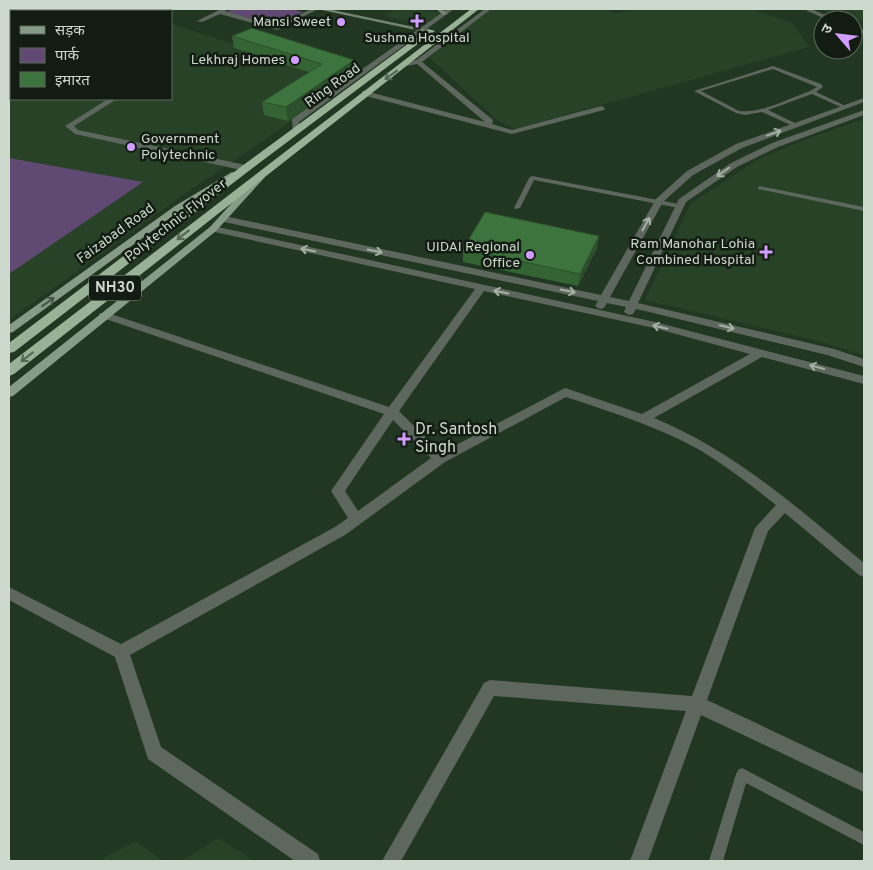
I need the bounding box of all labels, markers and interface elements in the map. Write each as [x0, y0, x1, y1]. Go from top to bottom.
legend [10, 10, 172, 100]
north arrow [813, 10, 863, 60]
place label: Mansi Sweet [253, 14, 331, 31]
marker: Sushma Hospital [410, 14, 424, 28]
marker: Mansi Sweet [335, 16, 347, 28]
text: उ [818, 21, 838, 37]
text: सड़क [55, 22, 85, 41]
place label: Sushma Hospital [364, 30, 470, 47]
text: पार्क [55, 46, 79, 66]
place label: Lekhraj Homes [191, 52, 285, 69]
marker: Lekhraj Homes [289, 54, 301, 66]
street label: Ring Road [302, 60, 364, 112]
one-way arrow [384, 70, 398, 80]
text: इमारत [55, 72, 90, 91]
one-way arrow [766, 128, 782, 137]
place label: Government Polytechnic [141, 131, 219, 164]
marker: Government Polytechnic [125, 141, 137, 153]
one-way arrow [717, 167, 731, 177]
street label: Polytechnic Flyover [122, 176, 231, 266]
street label: Faizabad Road [74, 200, 158, 268]
one-way arrow [641, 218, 651, 232]
one-way arrow [176, 230, 190, 240]
place label: Ram Manohar Lohia Combined Hospital [630, 236, 755, 269]
place label: UIDAI Regional Office [426, 239, 520, 272]
one-way arrow [300, 245, 316, 254]
marker: Ram Manohar Lohia Combined Hospital [759, 245, 773, 259]
one-way arrow [366, 246, 382, 256]
marker: UIDAI Regional Office [524, 249, 536, 261]
road number: NH30 [89, 276, 141, 300]
one-way arrow [493, 287, 509, 296]
one-way arrow [560, 287, 576, 296]
one-way arrow [41, 297, 55, 307]
one-way arrow [652, 321, 668, 331]
one-way arrow [718, 323, 734, 332]
one-way arrow [21, 351, 34, 362]
one-way arrow [810, 362, 826, 372]
place label: Dr. Santosh Singh [415, 420, 497, 458]
marker: Dr. Santosh Singh [397, 432, 411, 446]

